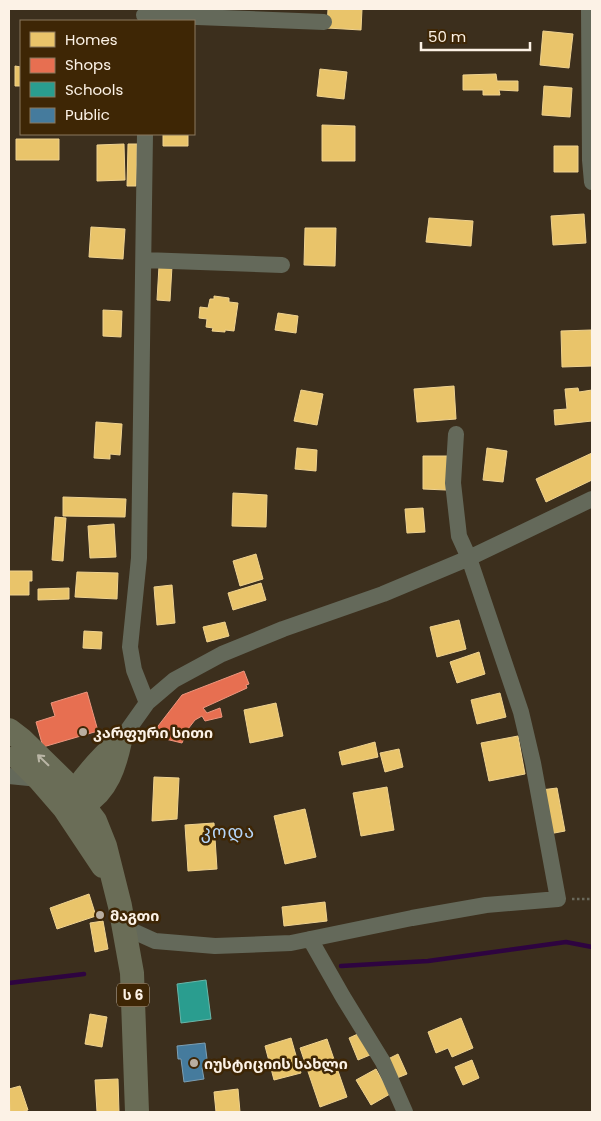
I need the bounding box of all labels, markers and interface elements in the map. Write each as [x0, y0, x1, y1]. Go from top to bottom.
legend [20, 20, 195, 135]
scale bar [421, 20, 530, 52]
text: 50 m [428, 26, 466, 47]
text: Homes [65, 29, 118, 50]
text: Shops [65, 54, 111, 75]
text: Schools [65, 79, 123, 100]
text: Public [65, 104, 110, 125]
place label: კარფური სითი [93, 722, 213, 743]
marker: კარფური სითი [77, 726, 89, 738]
one-way arrow [36, 754, 49, 766]
district label: კოდა [201, 819, 255, 844]
place label: მაგთი [110, 905, 159, 926]
marker: მაგთი [94, 909, 106, 921]
road number: ს 6 [117, 984, 149, 1006]
place label: იუსტიციის სახლი [204, 1053, 348, 1074]
marker: იუსტიციის სახლი [188, 1057, 200, 1069]

